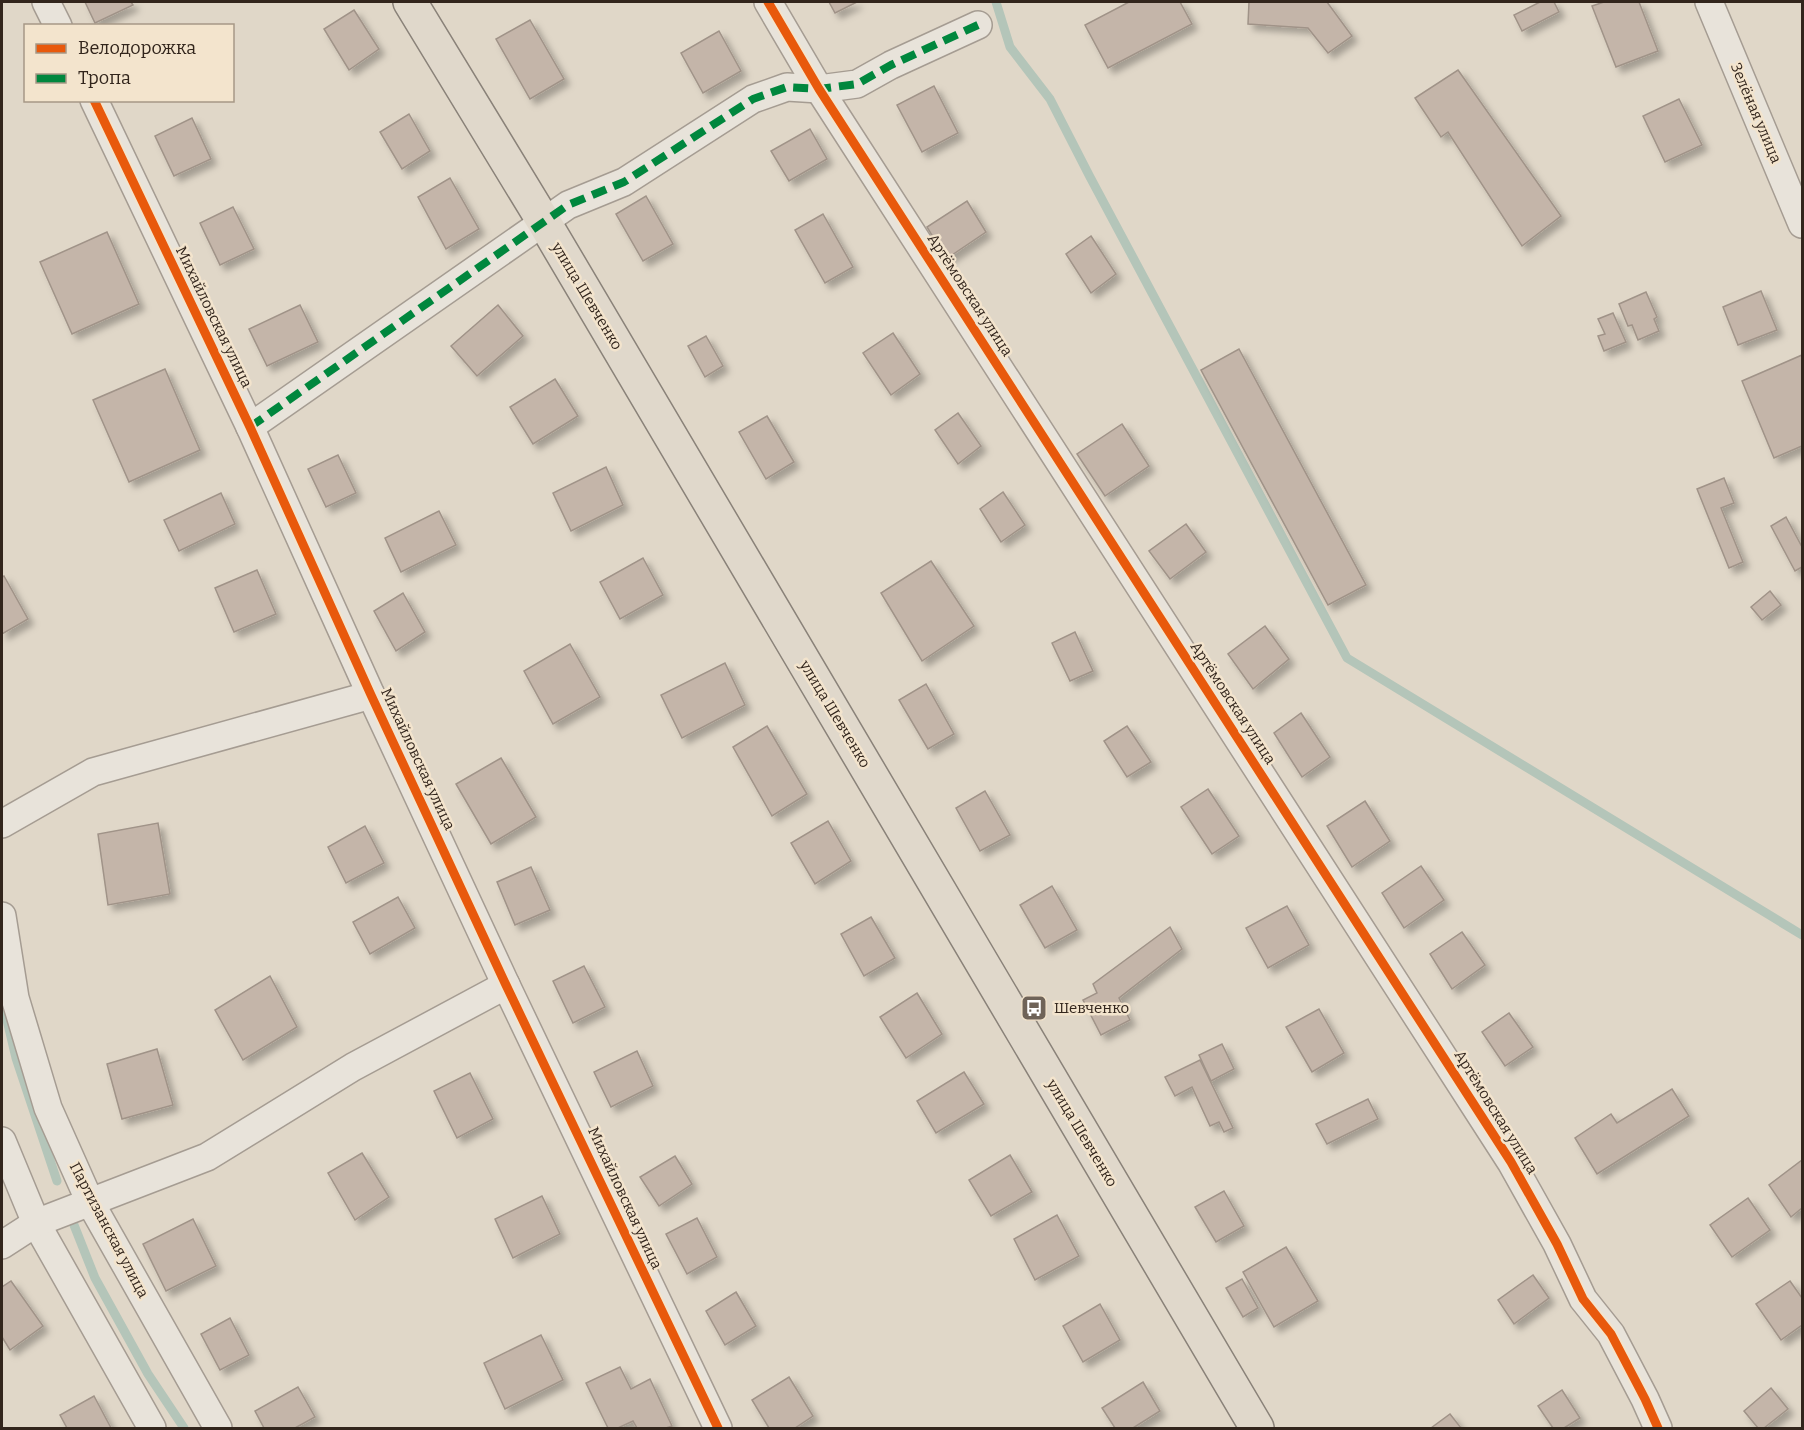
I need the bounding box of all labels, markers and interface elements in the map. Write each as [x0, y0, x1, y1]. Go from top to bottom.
legend [24, 24, 234, 102]
text: Велодорожка [78, 37, 196, 59]
street label: Зелёная улица [1727, 60, 1785, 166]
text: Тропа [78, 67, 131, 89]
street label: Артёмовская улица [924, 230, 1016, 360]
street label: улица Шевченко [547, 238, 626, 353]
street label: Михайловская улица [172, 243, 256, 391]
street label: Артёмовская улица [1187, 638, 1279, 768]
street label: улица Шевченко [795, 656, 874, 771]
street label: Михайловская улица [377, 685, 459, 833]
bus stop icon: Шевченко [1019, 993, 1049, 1023]
place label: Шевченко [1054, 999, 1129, 1017]
street label: Артёмовская улица [1451, 1047, 1541, 1177]
street label: улица Шевченко [1042, 1075, 1121, 1190]
street label: Михайловская улица [584, 1124, 666, 1272]
street label: Партизанская улица [66, 1159, 152, 1301]

